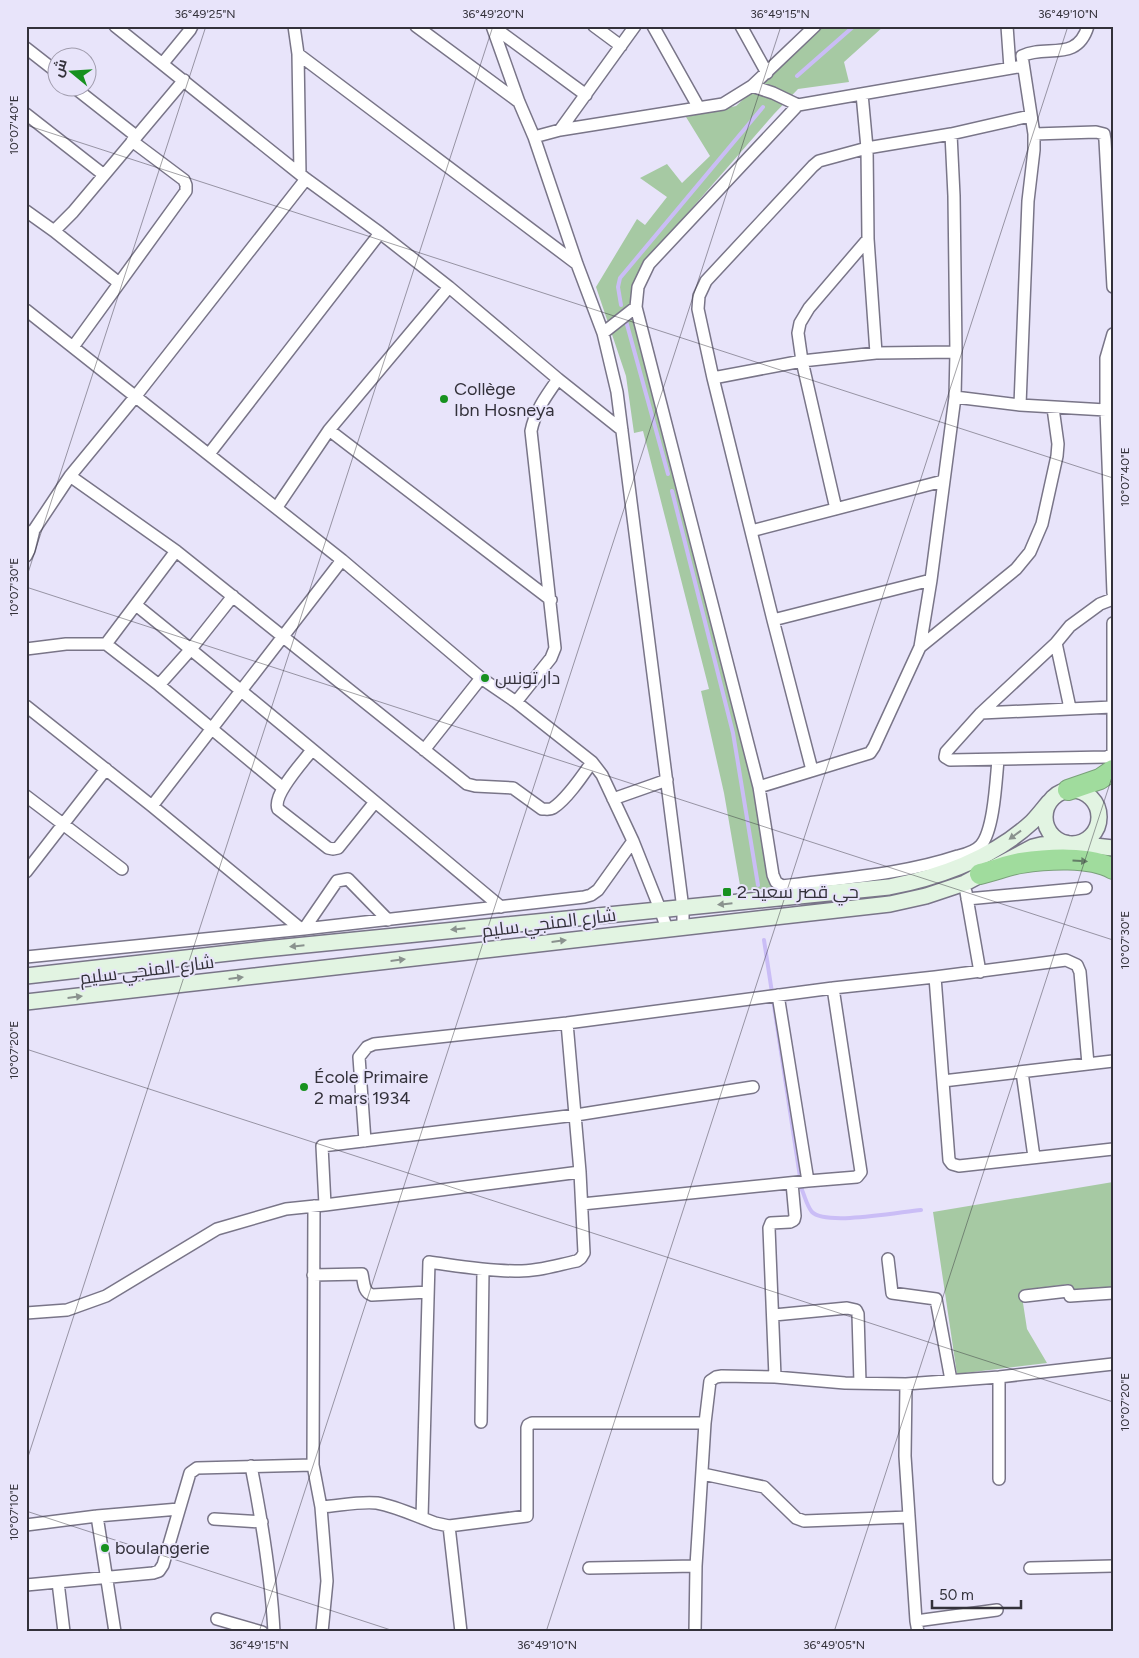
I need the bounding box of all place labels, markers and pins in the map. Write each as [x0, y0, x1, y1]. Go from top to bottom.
place label: Collège Ibn Hosneya [454, 378, 554, 421]
marker: Collège Ibn Hosneya [438, 393, 450, 405]
place label: دار تونس [495, 667, 560, 689]
marker: دار تونس [479, 672, 491, 684]
place label: 2 حي قصر سعيد [737, 881, 859, 906]
marker: 2 حي قصر سعيد [721, 886, 733, 898]
place label: École Primaire 2 mars 1934 [314, 1066, 428, 1109]
marker: École Primaire 2 mars 1934 [298, 1081, 310, 1093]
place label: boulangerie [115, 1537, 210, 1559]
marker: boulangerie [99, 1542, 111, 1554]

